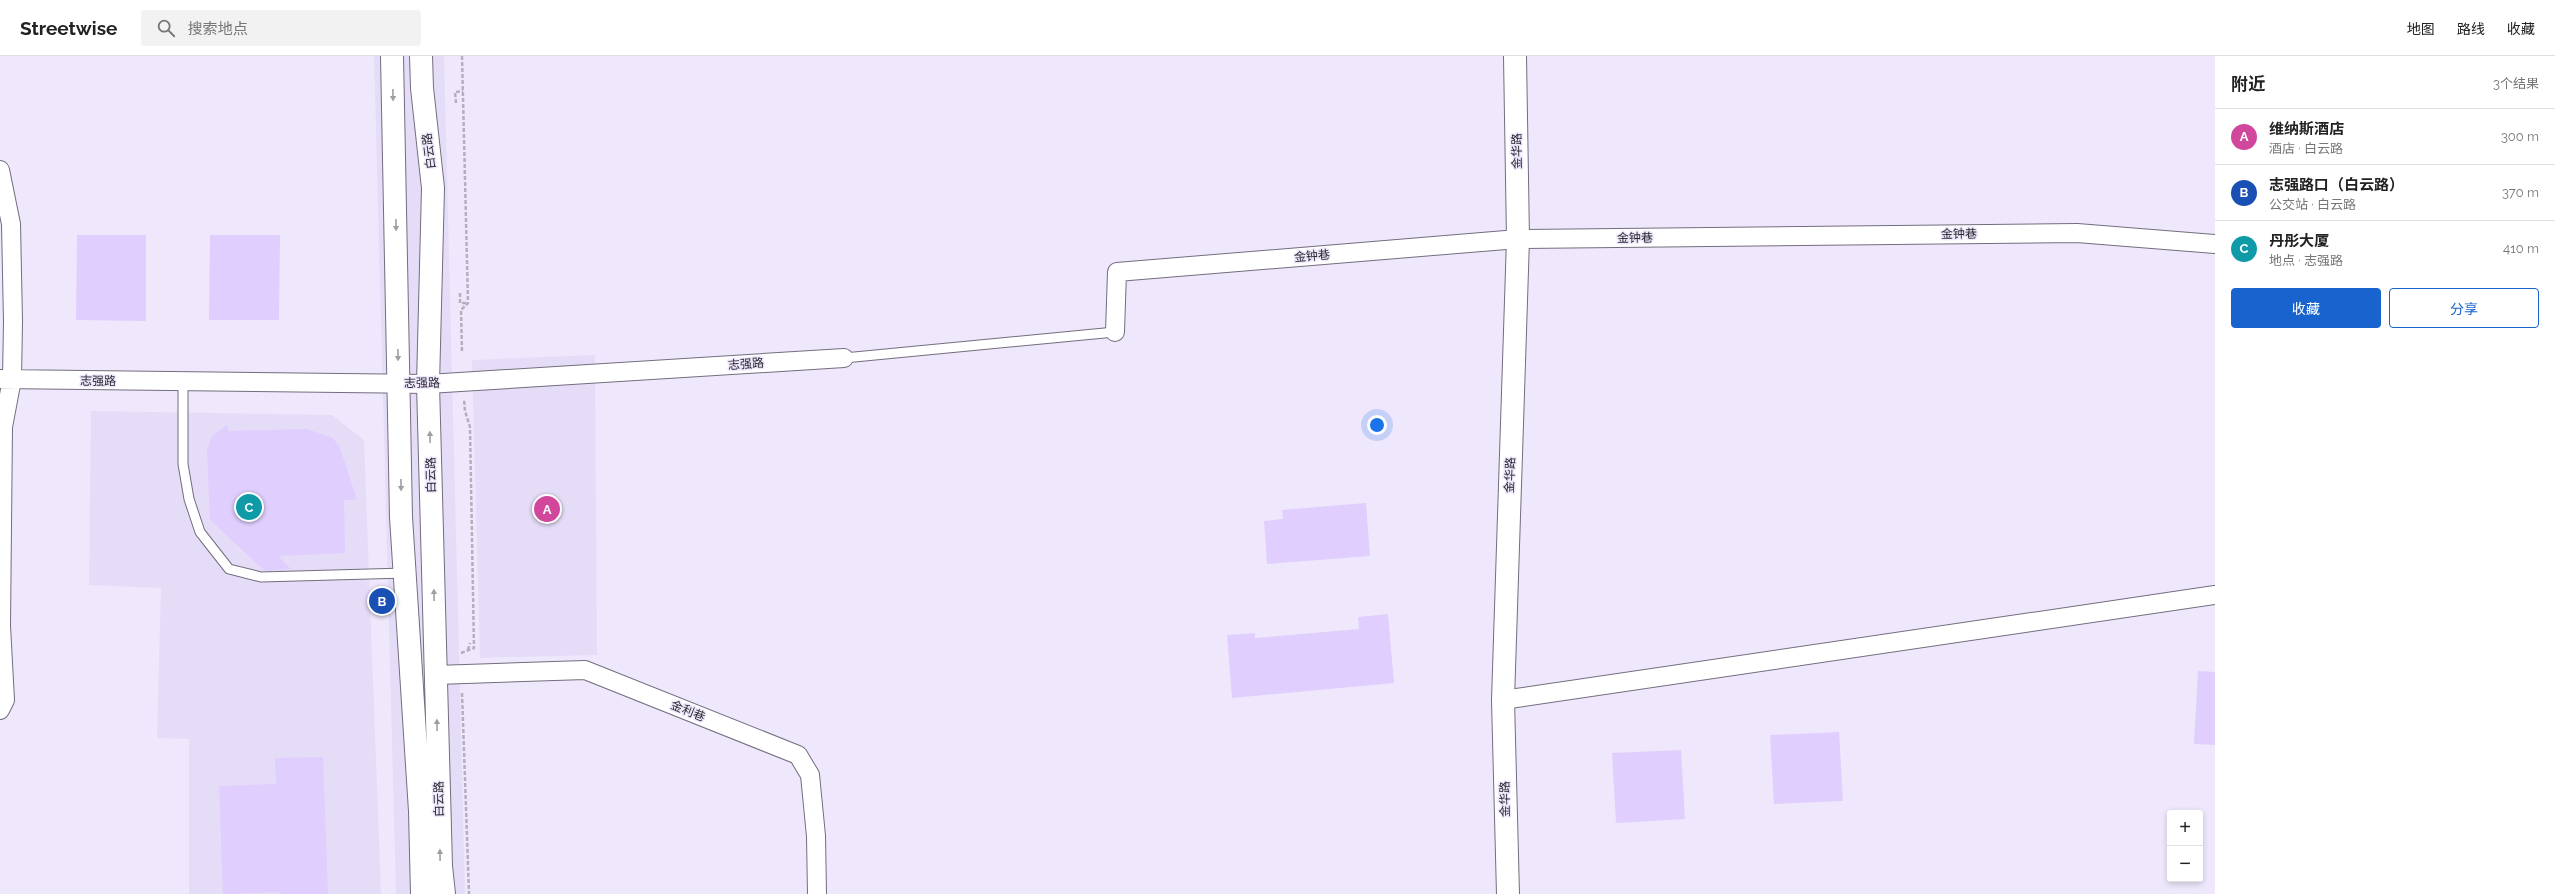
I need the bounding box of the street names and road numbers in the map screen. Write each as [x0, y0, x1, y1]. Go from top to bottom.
street label: 白云路 [420, 132, 438, 170]
street label: 金华路 [1510, 133, 1524, 169]
street label: 金钟巷 [1941, 227, 1977, 241]
street label: 金钟巷 [1617, 231, 1653, 245]
street label: 金钟巷 [1293, 247, 1331, 265]
street label: 志强路 [728, 356, 764, 372]
street label: 志强路 [80, 374, 116, 388]
street label: 志强路 [404, 376, 440, 390]
street label: 白云路 [424, 457, 438, 493]
street label: 金华路 [1502, 457, 1518, 493]
street label: 金利巷 [669, 698, 707, 724]
street label: 白云路 [432, 781, 446, 817]
street label: 金华路 [1498, 781, 1512, 817]

